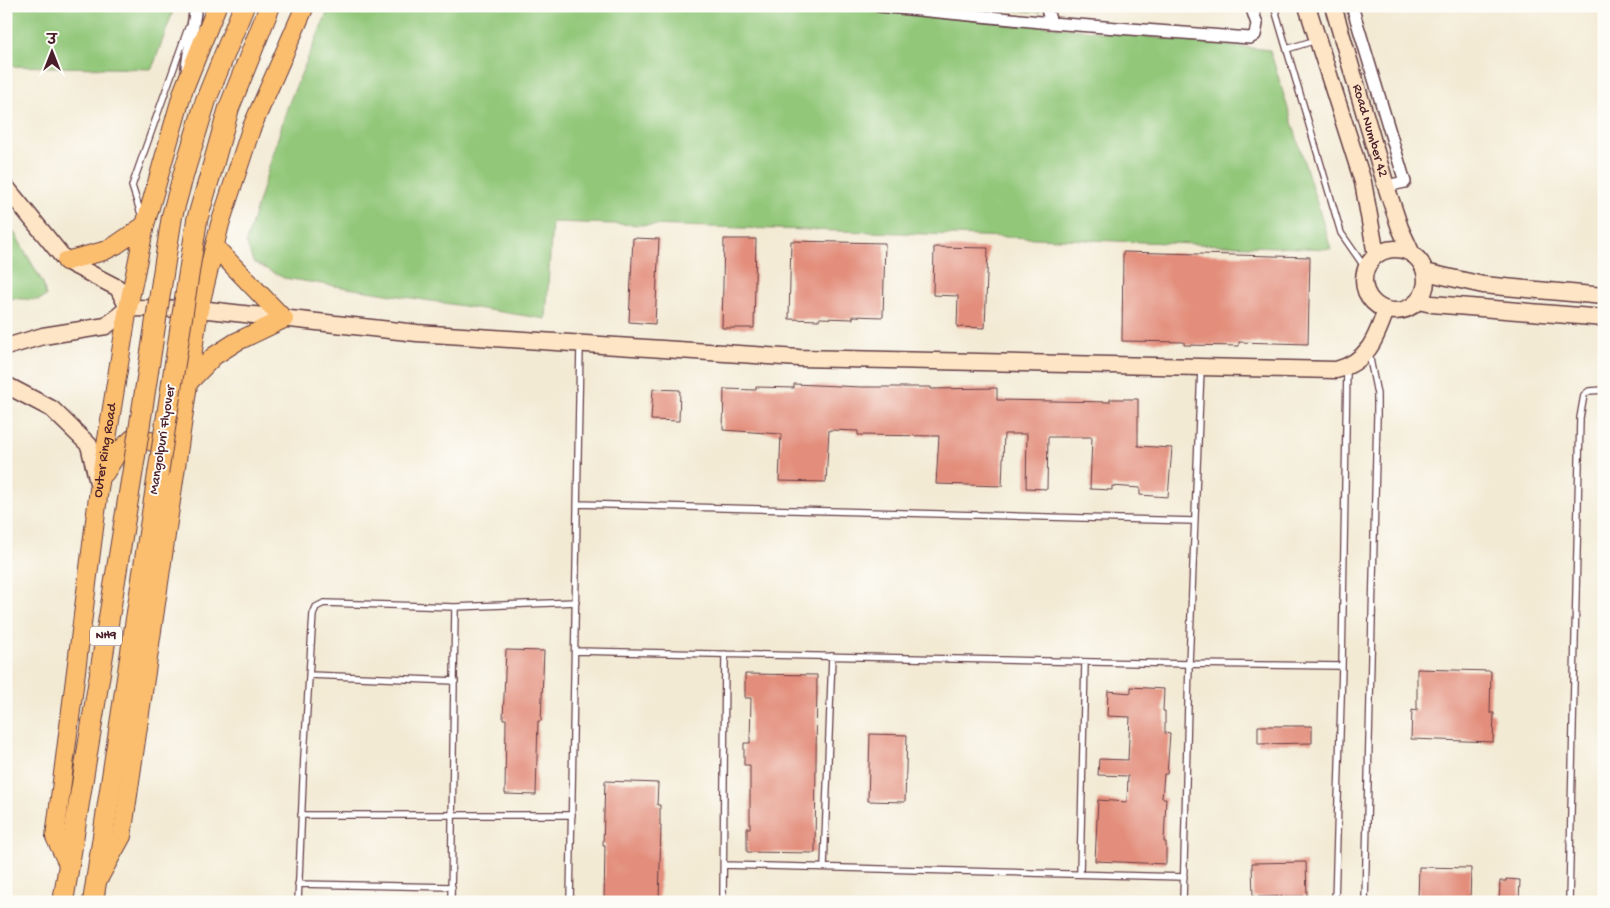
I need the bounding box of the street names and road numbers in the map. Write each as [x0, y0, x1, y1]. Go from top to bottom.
street label: Road Number 42 [1348, 82, 1391, 179]
street label: Mangolpuri Flyover [146, 383, 180, 496]
street label: Outer Ring Road [89, 400, 121, 499]
road number: NH9 [90, 626, 122, 646]

